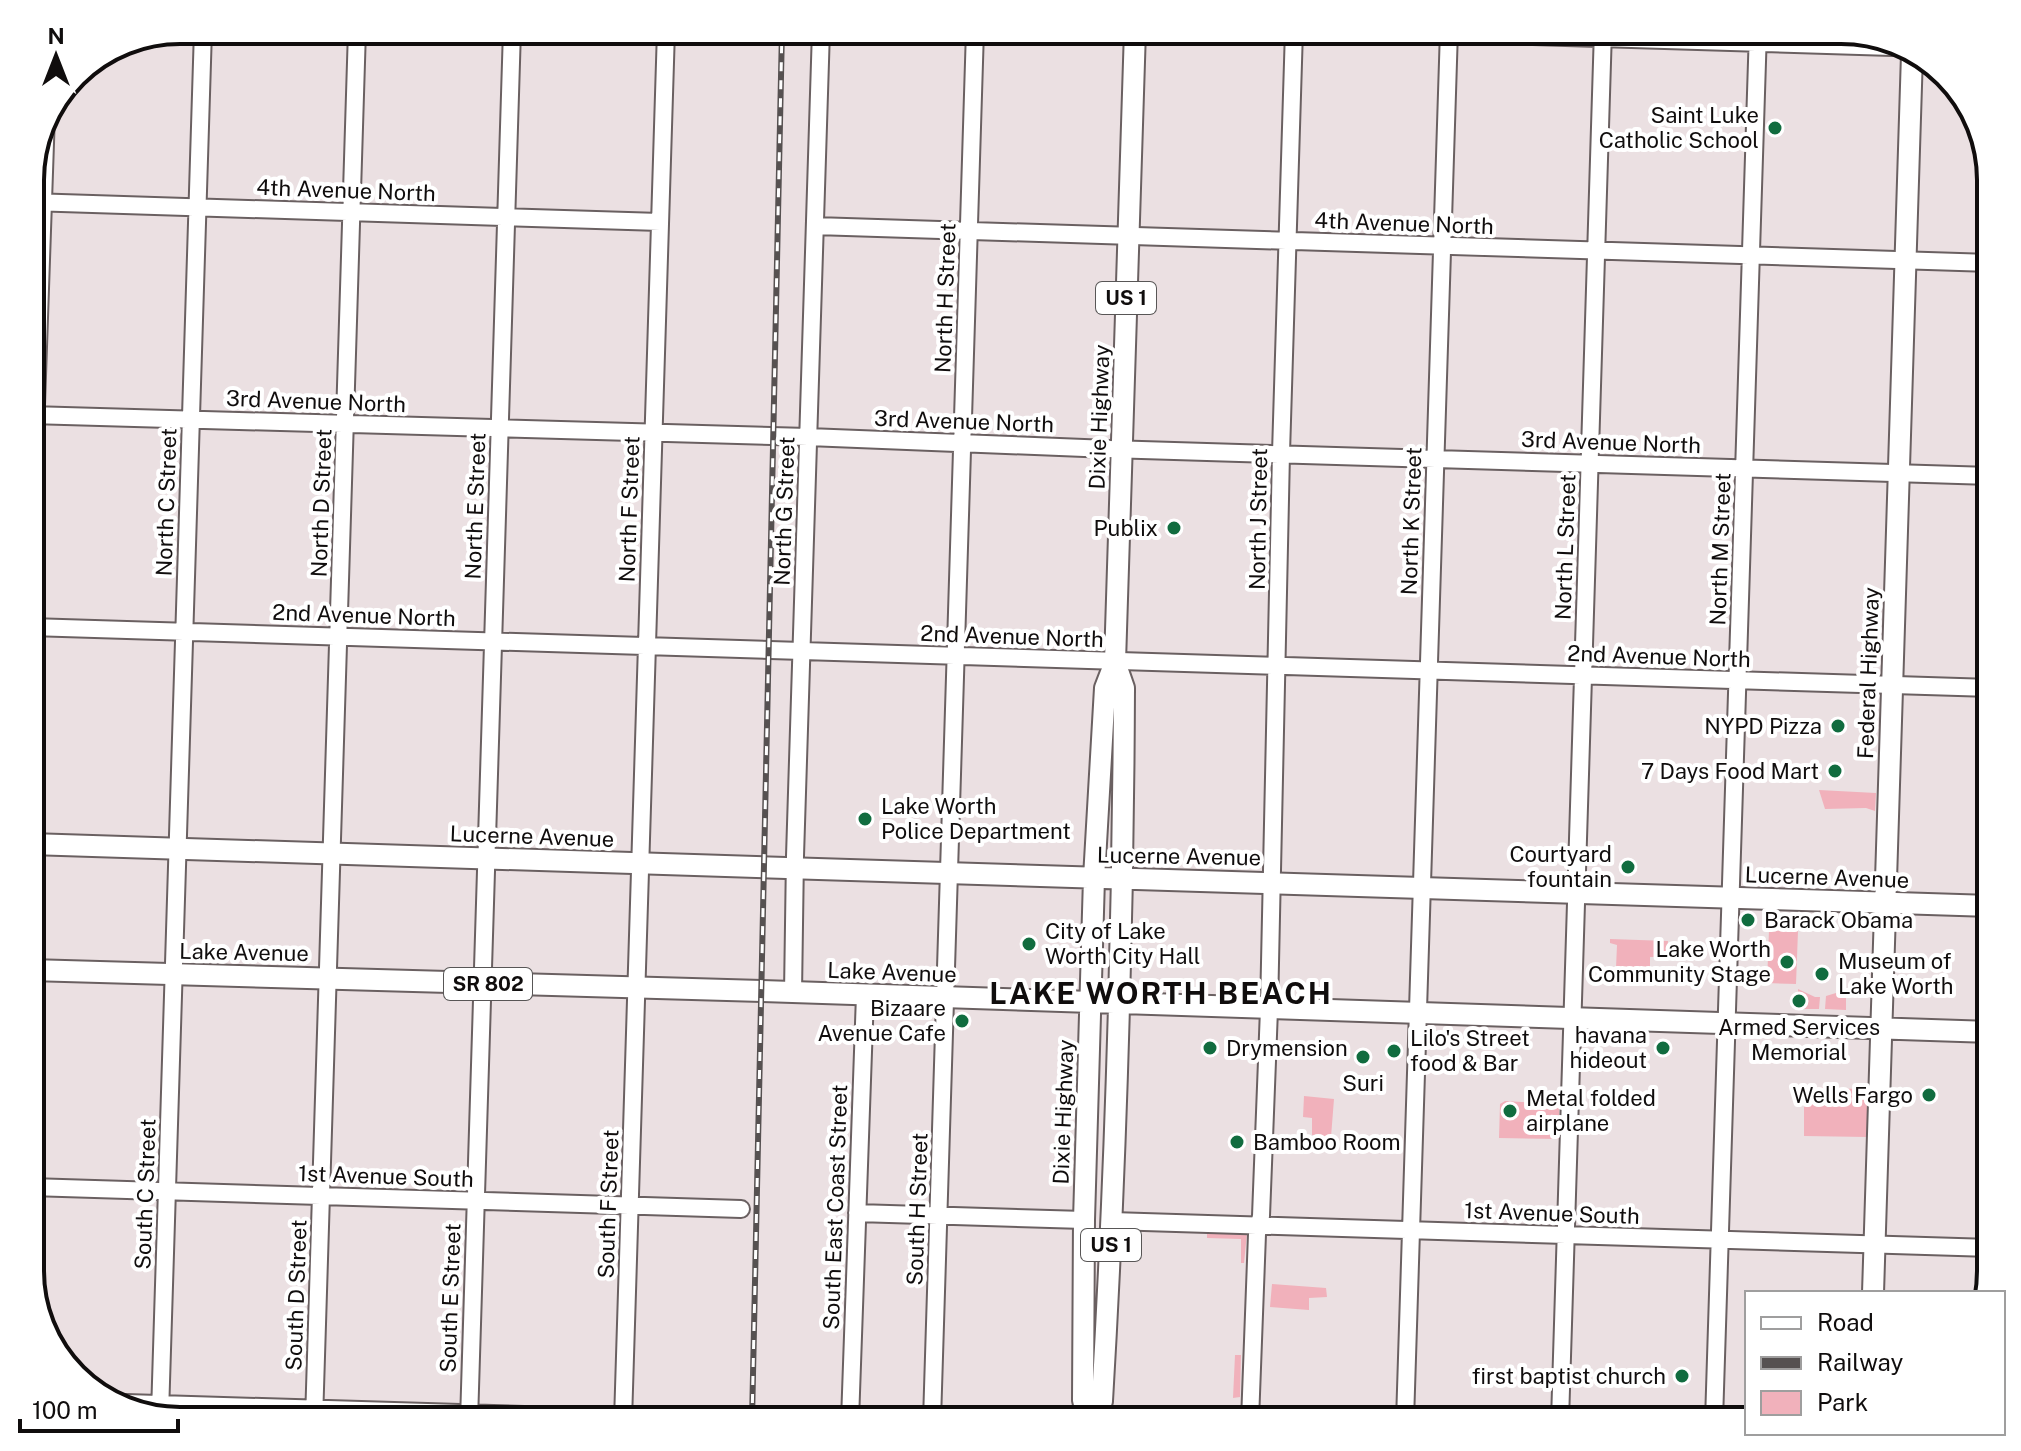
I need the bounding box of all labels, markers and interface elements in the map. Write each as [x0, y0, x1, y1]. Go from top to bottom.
north arrow [16, 16, 96, 96]
text: N [47, 23, 65, 49]
place label: Saint Luke Catholic School [1599, 102, 1759, 153]
marker: Saint Luke Catholic School [1766, 119, 1784, 137]
street label: 4th Avenue North [256, 174, 436, 206]
street label: 4th Avenue North [1314, 207, 1494, 239]
street label: North H Street [929, 222, 961, 374]
road number: US 1 [1096, 282, 1156, 314]
street label: Dixie Highway [1083, 344, 1115, 490]
street label: 3rd Avenue North [226, 385, 406, 417]
street label: 3rd Avenue North [874, 405, 1054, 437]
street label: 3rd Avenue North [1521, 426, 1701, 458]
street label: North C Street [150, 427, 182, 577]
street label: North D Street [305, 428, 337, 578]
street label: North E Street [459, 432, 491, 580]
street label: North F Street [613, 435, 645, 583]
street label: North G Street [768, 436, 800, 586]
street label: North K Street [1395, 446, 1427, 596]
street label: North J Street [1244, 448, 1272, 590]
street label: North M Street [1704, 472, 1736, 626]
street label: North L Street [1549, 474, 1581, 620]
place label: Publix [1094, 515, 1158, 541]
marker: Publix [1165, 519, 1183, 537]
street label: Federal Highway [1852, 586, 1884, 759]
street label: 2nd Avenue North [272, 599, 456, 631]
street label: 2nd Avenue North [920, 620, 1104, 652]
street label: 2nd Avenue North [1567, 640, 1751, 672]
place label: NYPD Pizza [1704, 713, 1822, 739]
marker: NYPD Pizza [1829, 717, 1847, 735]
place label: 7 Days Food Mart [1641, 758, 1819, 784]
marker: 7 Days Food Mart [1826, 762, 1844, 780]
place label: Lake Worth Police Department [881, 793, 1071, 844]
marker: Lake Worth Police Department [856, 810, 874, 828]
street label: Lucerne Avenue [449, 820, 615, 852]
place label: Courtyard fountain [1510, 841, 1612, 892]
street label: Lucerne Avenue [1097, 842, 1261, 870]
marker: Courtyard fountain [1619, 858, 1637, 876]
street label: Lucerne Avenue [1744, 861, 1910, 893]
place label: Barack Obama [1764, 907, 1913, 933]
marker: Barack Obama [1739, 911, 1757, 929]
place label: City of Lake Worth City Hall [1045, 918, 1200, 969]
marker: City of Lake Worth City Hall [1020, 935, 1038, 953]
place label: Lake Worth Community Stage [1588, 936, 1771, 987]
street label: Lake Avenue [179, 938, 309, 966]
place label: Museum of Lake Worth [1838, 948, 1953, 999]
marker: Lake Worth Community Stage [1778, 953, 1796, 971]
street label: Lake Avenue [827, 957, 957, 987]
marker: Museum of Lake Worth [1813, 965, 1831, 983]
road number: SR 802 [444, 968, 532, 1000]
district label: LAKE WORTH BEACH [989, 975, 1333, 1011]
marker: Armed Services Memorial [1790, 992, 1808, 1010]
place label: Bizaare Avenue Cafe [817, 995, 946, 1046]
marker: Bizaare Avenue Cafe [953, 1012, 971, 1030]
place label: Armed Services Memorial [1718, 1014, 1880, 1065]
place label: havana hideout [1570, 1022, 1647, 1073]
place label: Lilo's Street food & Bar [1410, 1025, 1530, 1076]
place label: Drymension [1226, 1035, 1348, 1061]
street label: Dixie Highway [1047, 1039, 1079, 1185]
marker: Drymension [1201, 1039, 1219, 1057]
marker: havana hideout [1654, 1039, 1672, 1057]
marker: Lilo's Street food & Bar [1385, 1042, 1403, 1060]
marker: Suri [1354, 1048, 1372, 1066]
place label: Suri [1342, 1070, 1384, 1096]
place label: Wells Fargo [1792, 1082, 1913, 1108]
street label: South East Coast Street [818, 1084, 852, 1330]
place label: Metal folded airplane [1526, 1085, 1656, 1136]
marker: Wells Fargo [1920, 1086, 1938, 1104]
marker: Metal folded airplane [1501, 1102, 1519, 1120]
street label: South C Street [129, 1118, 161, 1270]
street label: South F Street [592, 1129, 624, 1279]
place label: Bamboo Room [1253, 1129, 1401, 1155]
street label: South H Street [901, 1132, 933, 1286]
marker: Bamboo Room [1228, 1133, 1246, 1151]
street label: 1st Avenue South [298, 1160, 474, 1192]
street label: 1st Avenue South [1464, 1197, 1640, 1229]
street label: South D Street [280, 1219, 312, 1371]
street label: South E Street [434, 1223, 466, 1373]
road number: US 1 [1081, 1229, 1141, 1261]
legend [1745, 1291, 2005, 1435]
text: Road [1817, 1308, 1874, 1336]
text: Railway [1817, 1348, 1903, 1376]
place label: first baptist church [1472, 1363, 1666, 1389]
marker: first baptist church [1673, 1367, 1691, 1385]
scale bar [20, 1383, 178, 1433]
text: Park [1817, 1388, 1868, 1416]
text: 100 m [32, 1396, 98, 1424]

